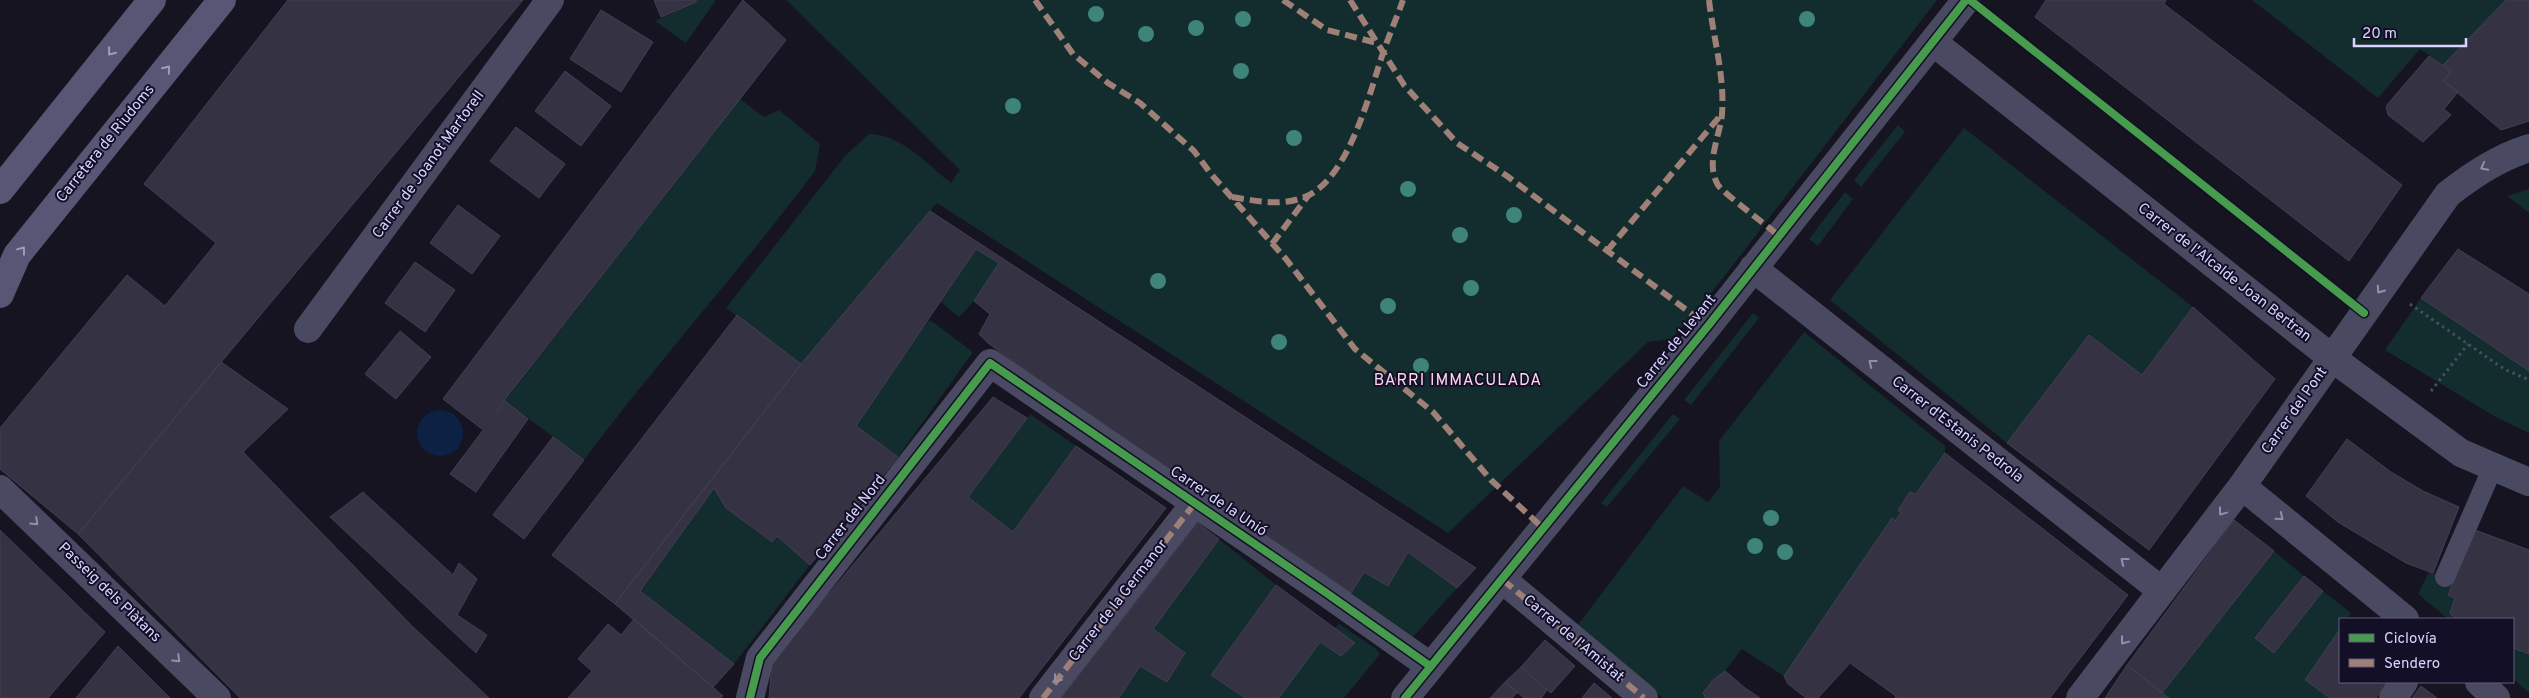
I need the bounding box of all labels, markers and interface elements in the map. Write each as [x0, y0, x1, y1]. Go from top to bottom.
scale bar [2354, 15, 2466, 47]
text: 20 m [2362, 25, 2397, 44]
one-way arrow [108, 46, 116, 55]
one-way arrow [161, 66, 169, 75]
street label: Carretera de Riudoms [53, 81, 159, 207]
street label: Carrer de Joanot Martorell [369, 87, 489, 243]
one-way arrow [2481, 161, 2490, 171]
street label: Carrer de l'Alcalde Joan Bertran [2133, 199, 2315, 347]
one-way arrow [16, 247, 24, 256]
one-way arrow [2377, 284, 2386, 294]
street label: Carrer de Llevant [1633, 291, 1721, 393]
one-way arrow [1869, 359, 1878, 368]
street label: Carrer del Pont [2258, 364, 2332, 458]
district label: BARRI IMMACULADA [1374, 371, 1542, 391]
street label: Carrer d'Estanis Pedrola [1887, 373, 2027, 487]
street label: Carrer de la Unió [1166, 463, 1270, 541]
street label: Carrer del Nord [812, 471, 890, 565]
one-way arrow [2220, 506, 2228, 515]
one-way arrow [2274, 511, 2283, 519]
one-way arrow [29, 516, 38, 525]
street label: Carrer de la Germanor [1065, 536, 1173, 666]
street label: Passeig dels Plàtans [54, 539, 164, 647]
one-way arrow [2120, 557, 2129, 566]
street label: Carrer de l'Amistat [1519, 591, 1627, 687]
legend [2339, 618, 2514, 683]
text: Ciclovía [2384, 630, 2437, 649]
one-way arrow [2121, 635, 2129, 644]
one-way arrow [172, 654, 181, 663]
text: Sendero [2384, 655, 2440, 674]
one-way arrow [1055, 673, 1063, 682]

